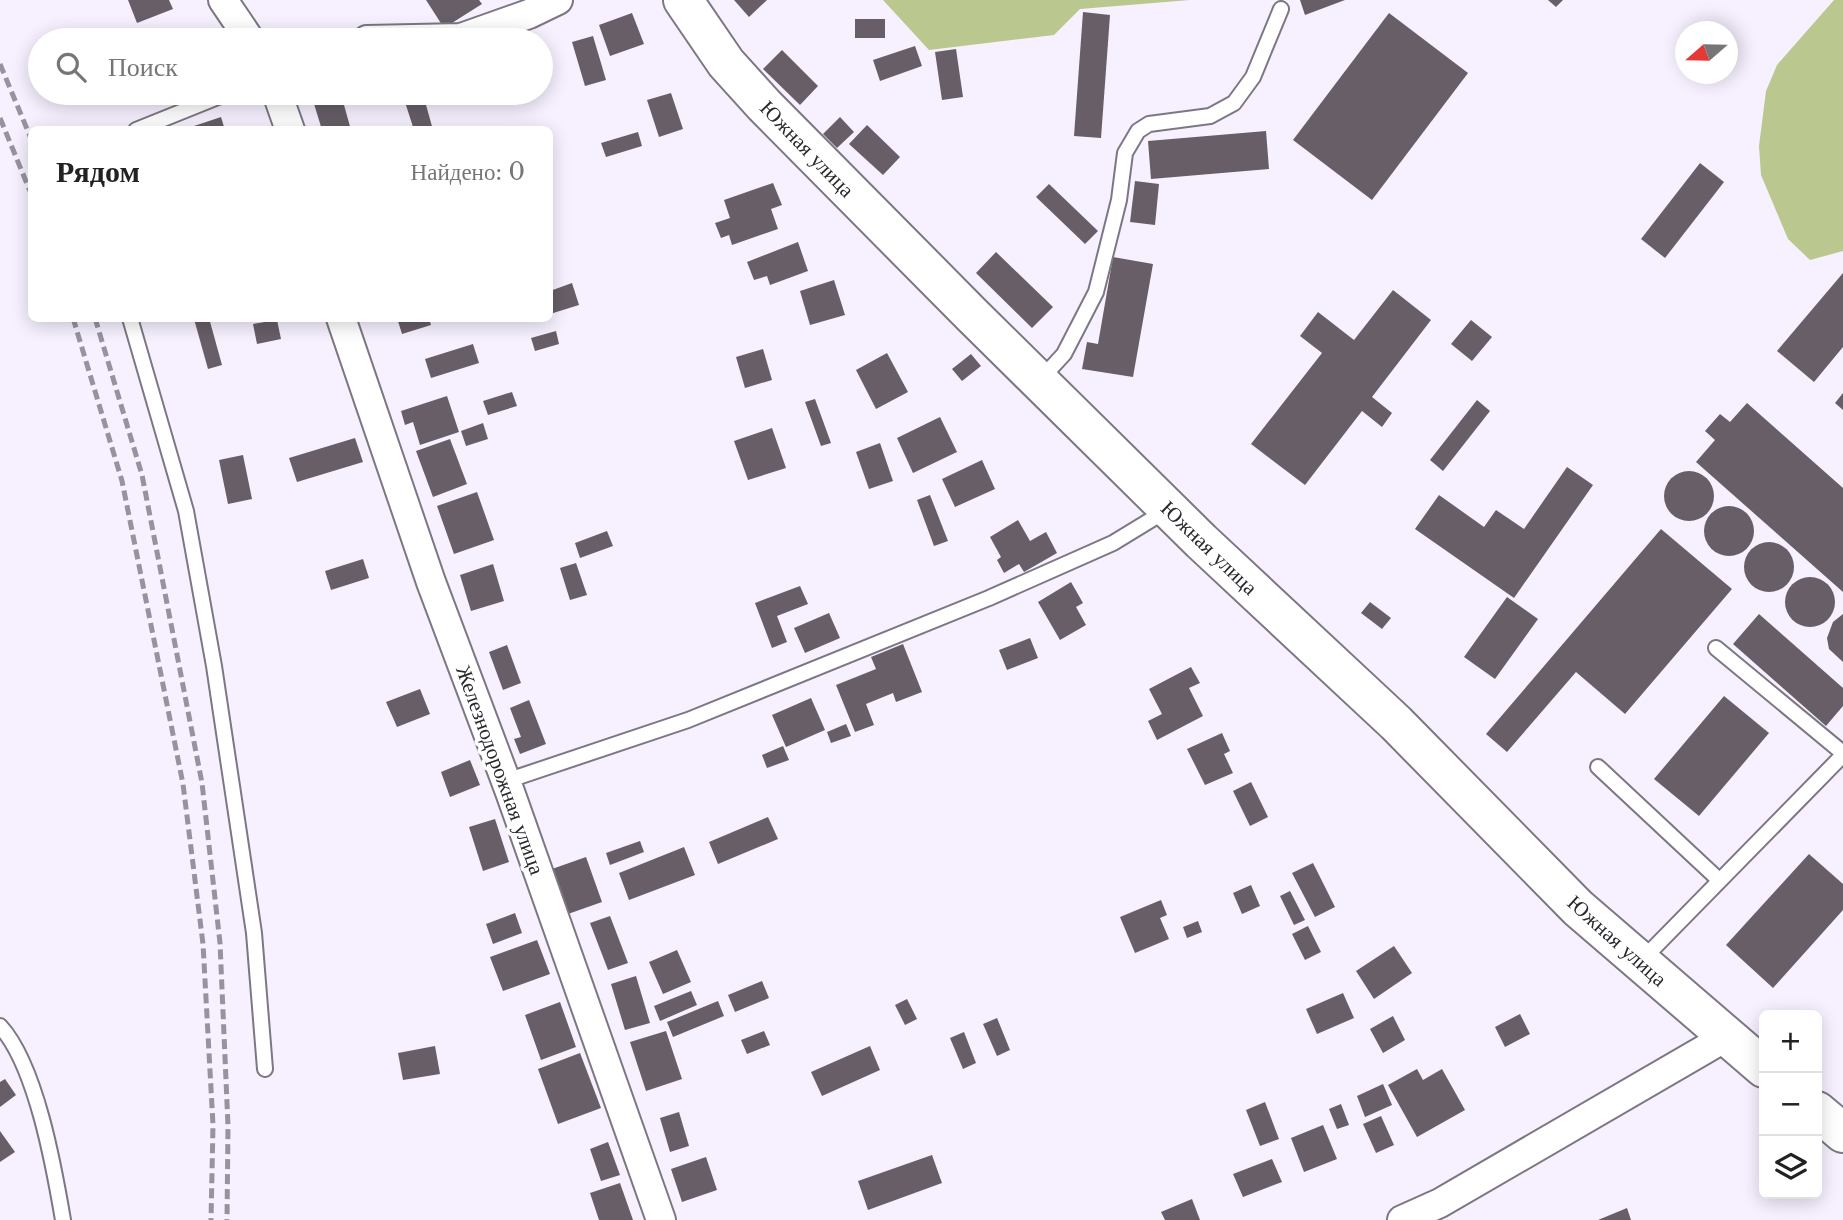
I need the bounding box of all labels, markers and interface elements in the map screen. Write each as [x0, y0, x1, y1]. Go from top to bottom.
north arrow [1675, 21, 1738, 84]
search box [28, 28, 553, 105]
icon: search [52, 48, 90, 86]
text: Поиск [108, 51, 178, 83]
street label: Южная улица [754, 95, 860, 203]
text: Рядом [56, 153, 140, 190]
text: Найдено: 0 [411, 158, 525, 186]
street label: Южная улица [1155, 495, 1263, 601]
street label: Железнодорожная улица [450, 662, 550, 879]
street label: Южная улица [1562, 890, 1672, 993]
map controls [1759, 1010, 1822, 1199]
button: + [1759, 1010, 1822, 1073]
button: − [1759, 1073, 1822, 1136]
button: layers [1759, 1136, 1822, 1199]

